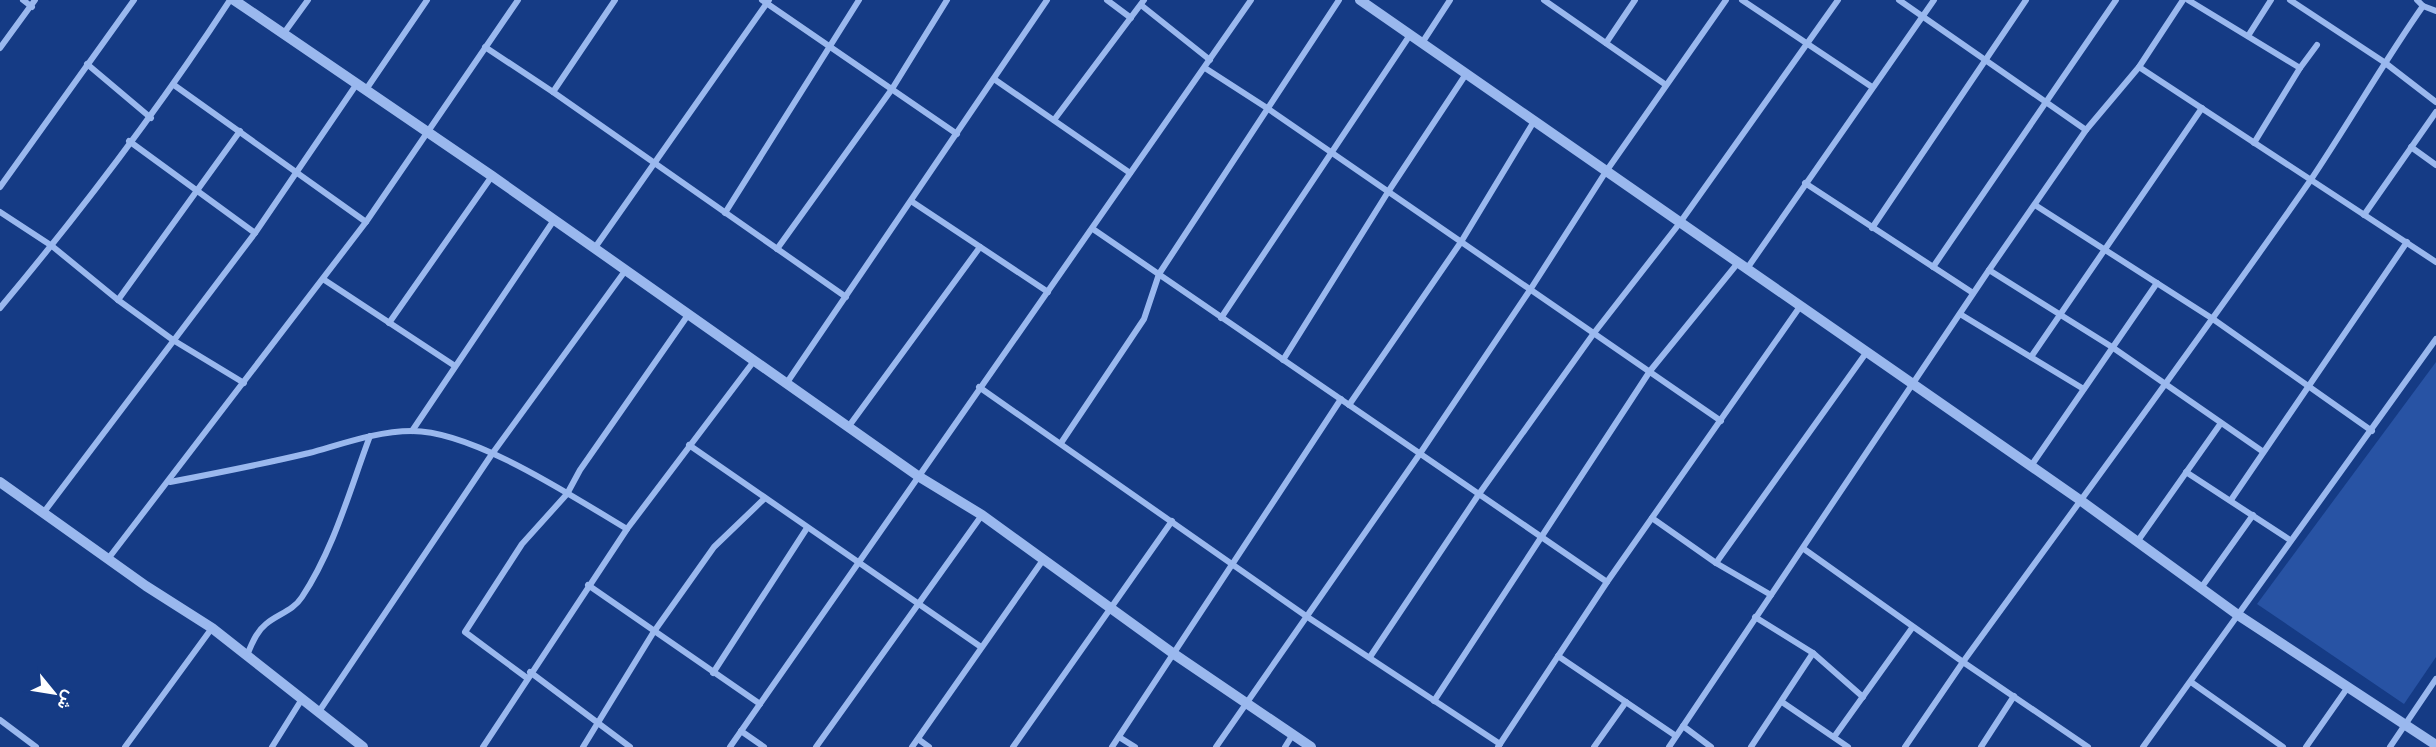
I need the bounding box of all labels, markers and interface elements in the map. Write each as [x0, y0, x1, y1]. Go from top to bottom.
north arrow [24, 663, 84, 723]
text: ش [52, 686, 81, 714]

